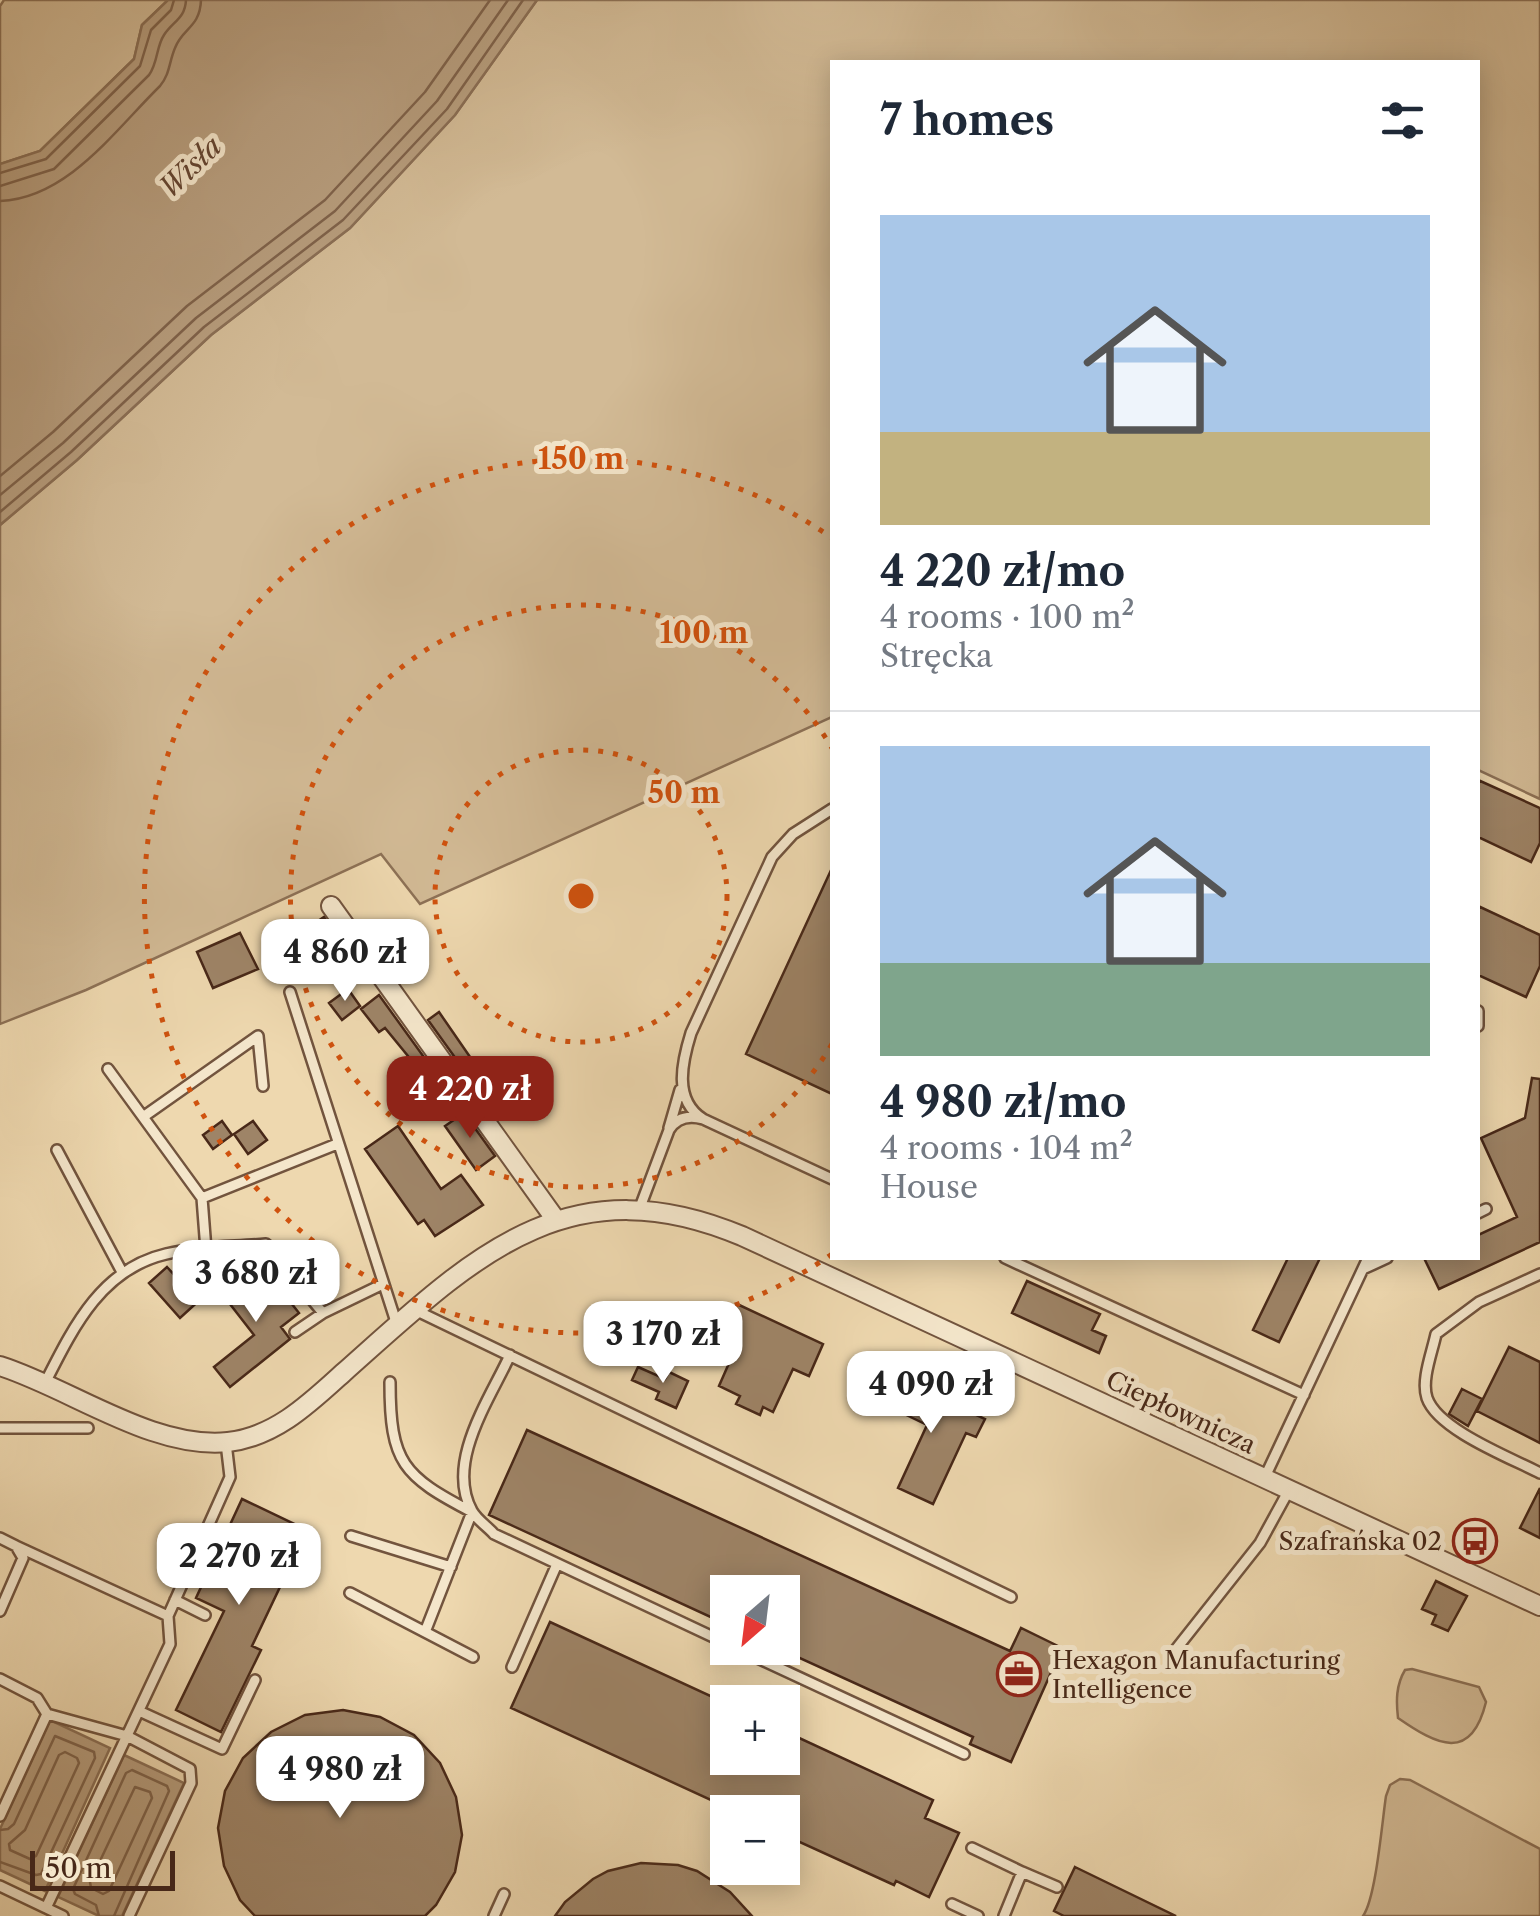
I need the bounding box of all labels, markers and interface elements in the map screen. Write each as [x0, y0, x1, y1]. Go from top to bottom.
icon: filters [1375, 93, 1430, 148]
text: 7 homes [880, 94, 1054, 146]
water label: Wisła [152, 129, 229, 205]
icon: home [1065, 280, 1245, 460]
text: 150 m [538, 440, 624, 477]
text: 4 220 zł/mo [880, 545, 1125, 597]
text: 4 rooms · 100 m² [880, 597, 1135, 636]
text: 100 m [660, 614, 749, 651]
text: Stręcka [880, 636, 993, 675]
text: 50 m [647, 774, 721, 811]
icon: home [1065, 811, 1245, 991]
centre of rings [563, 878, 599, 914]
pin: 4 860 zł [242, 919, 448, 1004]
text: 4 860 zł [283, 932, 407, 971]
pin: 4 220 zł [367, 1056, 573, 1141]
text: 4 220 zł [409, 1069, 531, 1108]
text: 4 980 zł/mo [880, 1076, 1127, 1128]
text: 4 rooms · 104 m² [880, 1128, 1133, 1167]
text: House [880, 1167, 978, 1206]
pin: 3 680 zł [153, 1240, 359, 1325]
text: 3 680 zł [195, 1253, 317, 1292]
pin: 3 170 zł [560, 1301, 766, 1386]
text: 3 170 zł [605, 1314, 721, 1353]
pin: 4 090 zł [828, 1351, 1034, 1436]
text: 4 090 zł [869, 1364, 993, 1403]
street label: Ciepłownicza [1101, 1364, 1261, 1461]
bus stop icon: Szafrańska 02 [1452, 1518, 1498, 1564]
pin: 2 270 zł [136, 1523, 342, 1608]
place label: Szafrańska 02 [1279, 1526, 1442, 1557]
text: 2 270 zł [179, 1536, 299, 1575]
north arrow [710, 1575, 800, 1665]
map controls [710, 1575, 800, 1885]
place label: Hexagon Manufacturing Intelligence [1052, 1645, 1341, 1705]
office icon: Hexagon Manufacturing Intelligence [996, 1651, 1042, 1697]
button: + [710, 1685, 800, 1775]
pin: 4 980 zł [237, 1736, 443, 1821]
text: 4 980 zł [278, 1749, 402, 1788]
button: − [710, 1795, 800, 1885]
scale bar [30, 1846, 175, 1890]
text: 50 m [45, 1851, 112, 1885]

